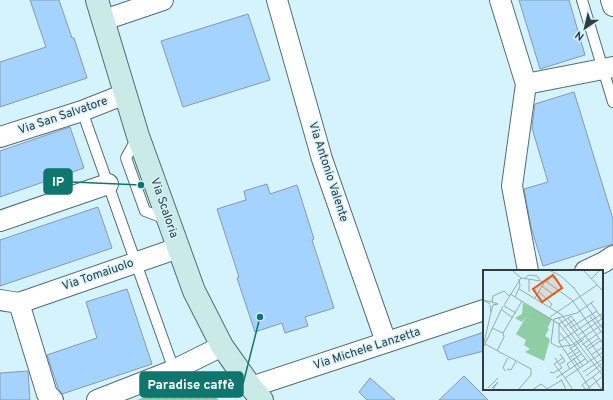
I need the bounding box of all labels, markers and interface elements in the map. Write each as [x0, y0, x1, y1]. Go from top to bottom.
north arrow [565, 8, 605, 48]
text: N [573, 27, 587, 43]
street label: Via San Salvatore [16, 93, 110, 139]
street label: Via Antonio Valente [304, 120, 352, 224]
callout: IP [44, 169, 72, 194]
text: IP [52, 175, 65, 191]
street label: Via Scaloria [146, 176, 182, 240]
street label: Via Tomaiuolo [60, 255, 136, 295]
inset map [483, 270, 603, 390]
street label: Via Michele Lanzetta [311, 324, 423, 374]
callout: Paradise caffè [140, 372, 243, 397]
text: Paradise caffè [148, 378, 234, 394]

